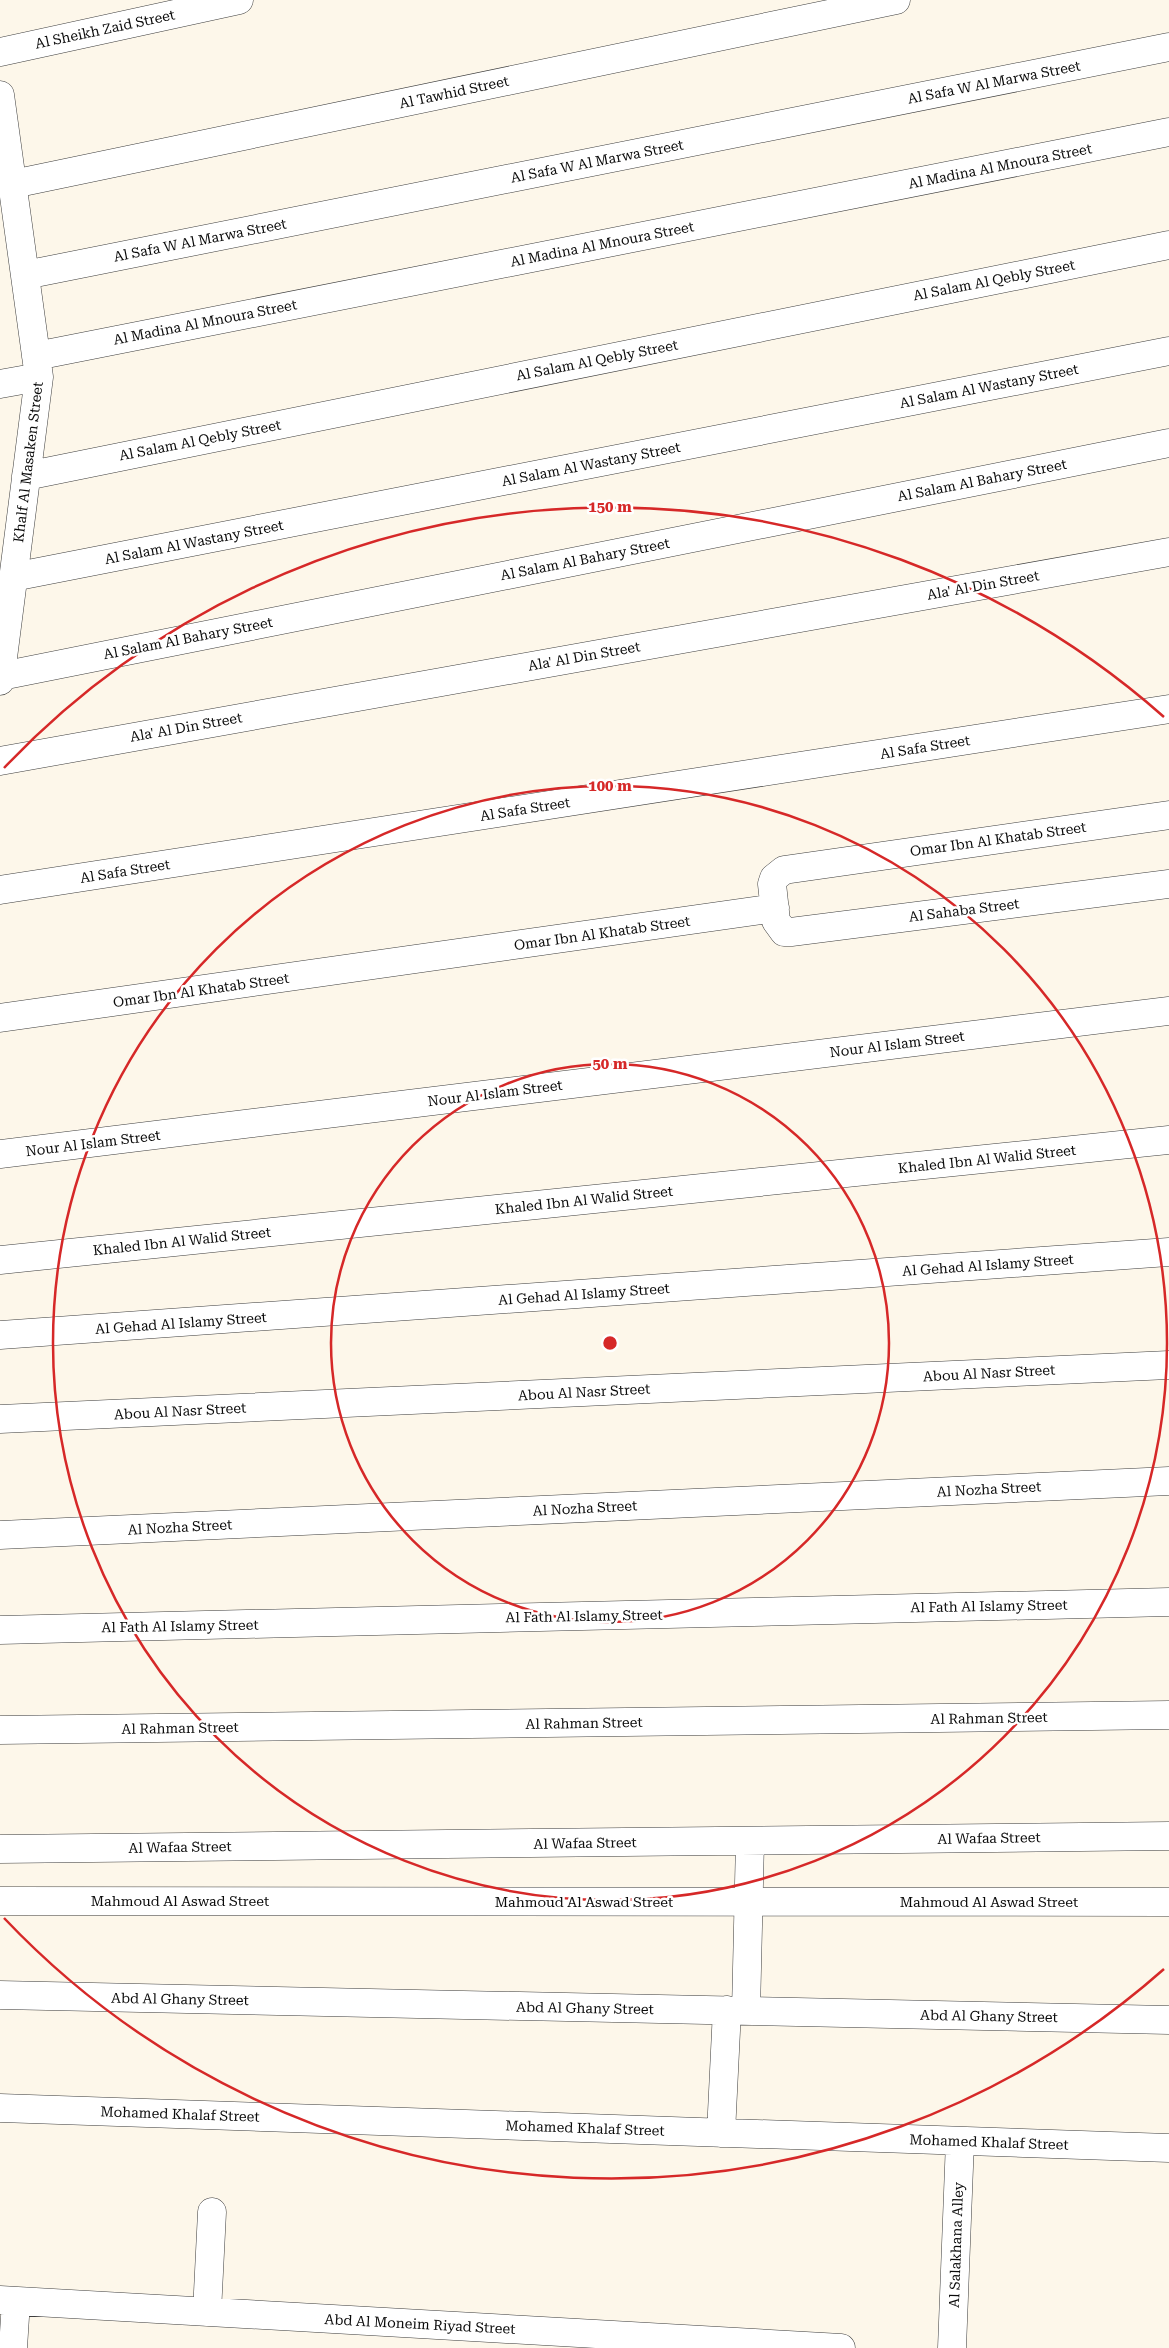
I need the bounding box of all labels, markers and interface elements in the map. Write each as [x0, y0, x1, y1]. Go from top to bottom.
street label: Al Sheikh Zaid Street [34, 6, 176, 52]
street label: Al Safa W Al Marwa Street [906, 57, 1082, 107]
street label: Al Tawhid Street [398, 73, 510, 111]
street label: Al Safa W Al Marwa Street [509, 136, 685, 186]
street label: Al Madina Al Mnoura Street [907, 140, 1093, 192]
street label: Al Safa W Al Marwa Street [112, 215, 288, 265]
street label: Al Madina Al Mnoura Street [509, 218, 695, 270]
street label: Al Salam Al Qebly Street [912, 256, 1076, 304]
street label: Al Madina Al Mnoura Street [112, 296, 298, 348]
street label: Al Salam Al Qebly Street [515, 336, 679, 384]
street label: Al Salam Al Wastany Street [898, 361, 1080, 411]
street label: Khalf Al Masaken Street [10, 381, 46, 543]
street label: Al Salam Al Qebly Street [118, 416, 282, 464]
street label: Al Salam Al Wastany Street [500, 439, 682, 489]
street label: Al Salam Al Bahary Street [896, 456, 1068, 504]
text: 150 m [588, 498, 632, 516]
street label: Al Salam Al Wastany Street [103, 517, 285, 567]
street label: Al Salam Al Bahary Street [499, 535, 671, 583]
street label: Ala' Al Din Street [926, 567, 1040, 603]
street label: Al Salam Al Bahary Street [102, 614, 274, 662]
street label: Ala' Al Din Street [527, 638, 641, 674]
street label: Ala' Al Din Street [129, 709, 243, 745]
street label: Al Safa Street [879, 732, 971, 762]
text: 100 m [588, 777, 632, 795]
street label: Al Safa Street [479, 794, 571, 824]
street label: Omar Ibn Al Khatab Street [909, 819, 1087, 859]
street label: Al Safa Street [79, 856, 171, 886]
street label: Al Sahaba Street [908, 895, 1020, 925]
street label: Omar Ibn Al Khatab Street [513, 913, 691, 953]
street label: Omar Ibn Al Khatab Street [112, 970, 290, 1010]
street label: Nour Al Islam Street [829, 1028, 965, 1060]
text: 50 m [592, 1055, 628, 1073]
street label: Nour Al Islam Street [427, 1077, 563, 1109]
street label: Nour Al Islam Street [25, 1127, 161, 1159]
street label: Khaled Ibn Al Walid Street [897, 1142, 1077, 1176]
street label: Khaled Ibn Al Walid Street [494, 1183, 674, 1217]
street label: Khaled Ibn Al Walid Street [92, 1224, 272, 1258]
street label: Al Gehad Al Islamy Street [902, 1251, 1074, 1279]
street label: Al Gehad Al Islamy Street [498, 1280, 670, 1308]
street label: Al Gehad Al Islamy Street [95, 1309, 267, 1337]
centre of rings [601, 1334, 619, 1352]
street label: Abou Al Nasr Street [922, 1362, 1056, 1384]
street label: Abou Al Nasr Street [517, 1381, 651, 1403]
street label: Abou Al Nasr Street [113, 1400, 247, 1422]
street label: Al Nozha Street [936, 1478, 1042, 1500]
street label: Al Nozha Street [532, 1497, 638, 1519]
street label: Al Nozha Street [127, 1516, 233, 1538]
street label: Al Fath Al Islamy Street [910, 1597, 1068, 1615]
street label: Al Fath Al Islamy Street [505, 1607, 663, 1625]
street label: Al Fath Al Islamy Street [101, 1617, 259, 1635]
street label: Al Rahman Street [930, 1709, 1048, 1727]
street label: Al Rahman Street [525, 1714, 643, 1732]
street label: Al Rahman Street [121, 1719, 239, 1737]
street label: Al Wafaa Street [937, 1829, 1041, 1847]
street label: Al Wafaa Street [533, 1834, 637, 1852]
street label: Al Wafaa Street [128, 1838, 232, 1856]
street label: Mahmoud Al Aswad Street [91, 1893, 269, 1909]
street label: Mahmoud Al Aswad Street [495, 1894, 673, 1910]
street label: Mahmoud Al Aswad Street [900, 1894, 1078, 1910]
street label: Abd Al Ghany Street [111, 1990, 249, 2008]
street label: Abd Al Ghany Street [516, 1999, 654, 2017]
street label: Abd Al Ghany Street [920, 2007, 1058, 2025]
street label: Mohamed Khalaf Street [100, 2103, 260, 2125]
street label: Mohamed Khalaf Street [505, 2117, 665, 2139]
street label: Mohamed Khalaf Street [909, 2131, 1069, 2153]
street label: Al Salakhana Alley [946, 2181, 966, 2308]
street label: Abd Al Moneim Riyad Street [324, 2311, 516, 2337]

